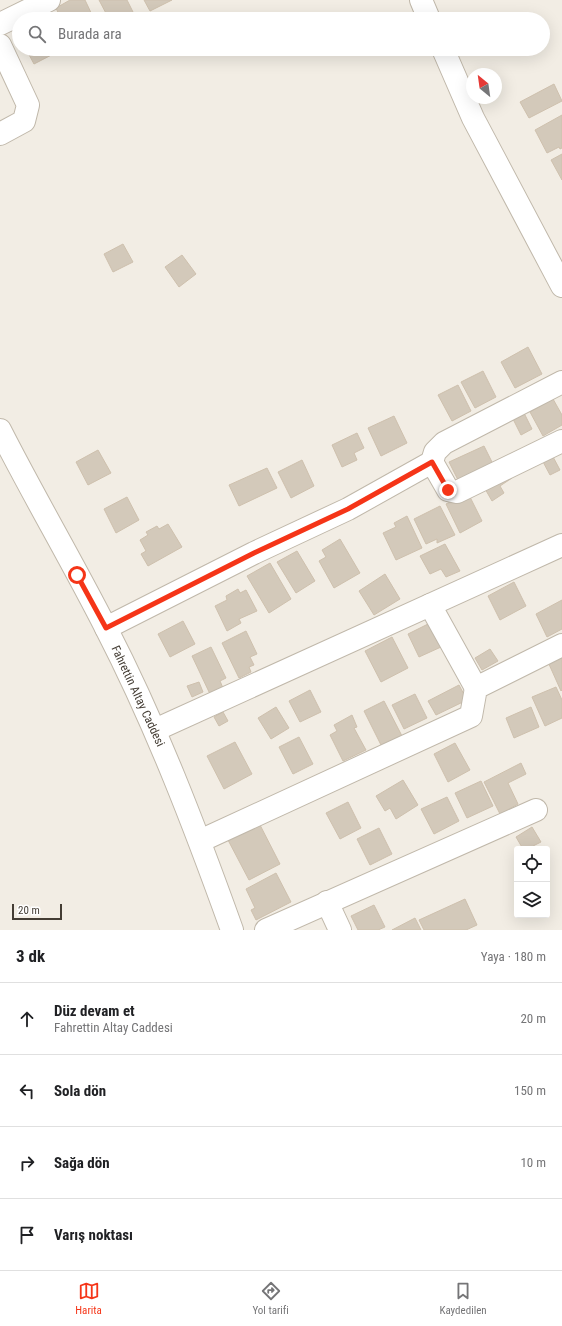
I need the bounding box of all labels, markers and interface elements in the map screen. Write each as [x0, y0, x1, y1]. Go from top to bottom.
search box [12, 12, 550, 56]
icon: search [26, 23, 48, 45]
text: Burada ara [58, 25, 122, 43]
north arrow [466, 68, 502, 104]
route end [439, 481, 457, 499]
route start [68, 566, 86, 584]
street label: Fahrettin Altay Caddesi [108, 643, 168, 749]
map controls [514, 846, 550, 918]
button: locate [514, 846, 550, 882]
button: layers [514, 882, 550, 918]
scale bar [12, 902, 62, 921]
text: 20 m [18, 904, 40, 917]
text: 3 dk [16, 946, 45, 966]
text: Yaya · 180 m [481, 949, 546, 964]
text: Düz devam et [54, 1002, 135, 1020]
icon: ahead [16, 1008, 38, 1030]
text: 20 m [520, 1011, 546, 1026]
text: Fahrettin Altay Caddesi [54, 1020, 173, 1035]
icon: left [16, 1080, 38, 1102]
text: Sola dön [54, 1082, 106, 1100]
text: 150 m [514, 1083, 546, 1098]
icon: right [16, 1152, 38, 1174]
text: Sağa dön [54, 1154, 110, 1172]
text: 10 m [520, 1155, 546, 1170]
icon: arrive [16, 1224, 38, 1246]
text: Varış noktası [54, 1226, 133, 1244]
tab: Harita [75, 1280, 102, 1317]
tab: Yol tarifi [252, 1280, 289, 1317]
tab: Kaydedilen [439, 1280, 487, 1317]

